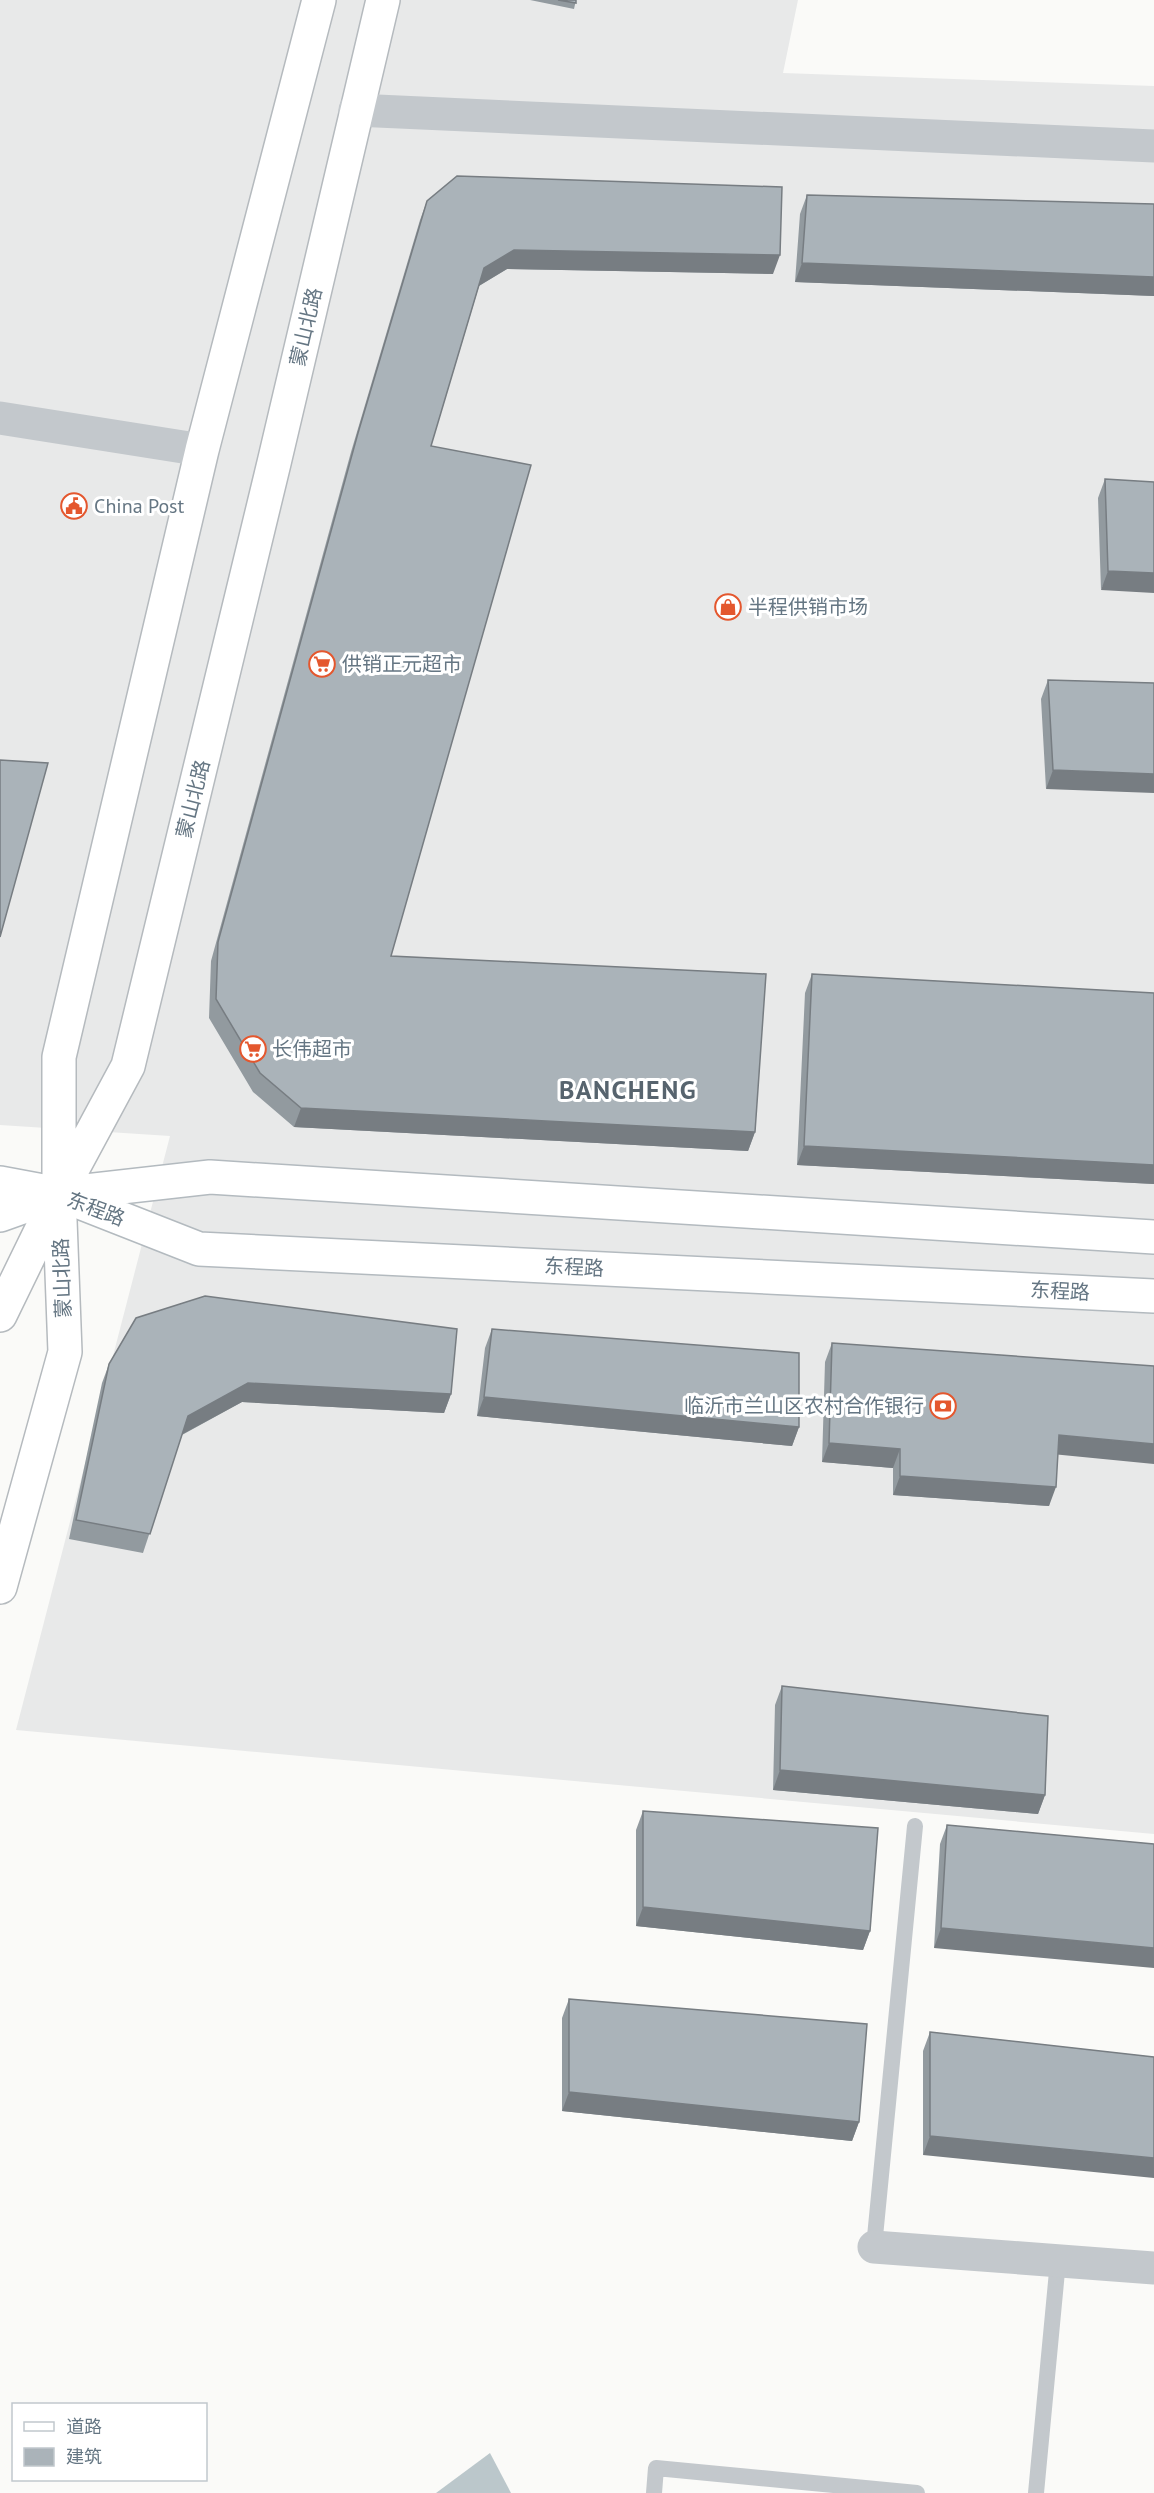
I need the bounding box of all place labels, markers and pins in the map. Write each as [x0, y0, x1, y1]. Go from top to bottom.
public building icon: China Post [59, 491, 89, 521]
place label: China Post [94, 493, 185, 519]
shop icon: 半程供销市场 [713, 592, 743, 622]
place label: 半程供销市场 [748, 594, 868, 620]
supermarket icon: 供销正元超市 [307, 649, 337, 679]
place label: 供销正元超市 [342, 651, 462, 677]
supermarket icon: 长伟超市 [238, 1034, 268, 1064]
place label: 长伟超市 [272, 1036, 352, 1062]
bank icon: 临沂市兰山区农村合作银行 [928, 1391, 958, 1421]
place label: 临沂市兰山区农村合作银行 [684, 1393, 924, 1419]

